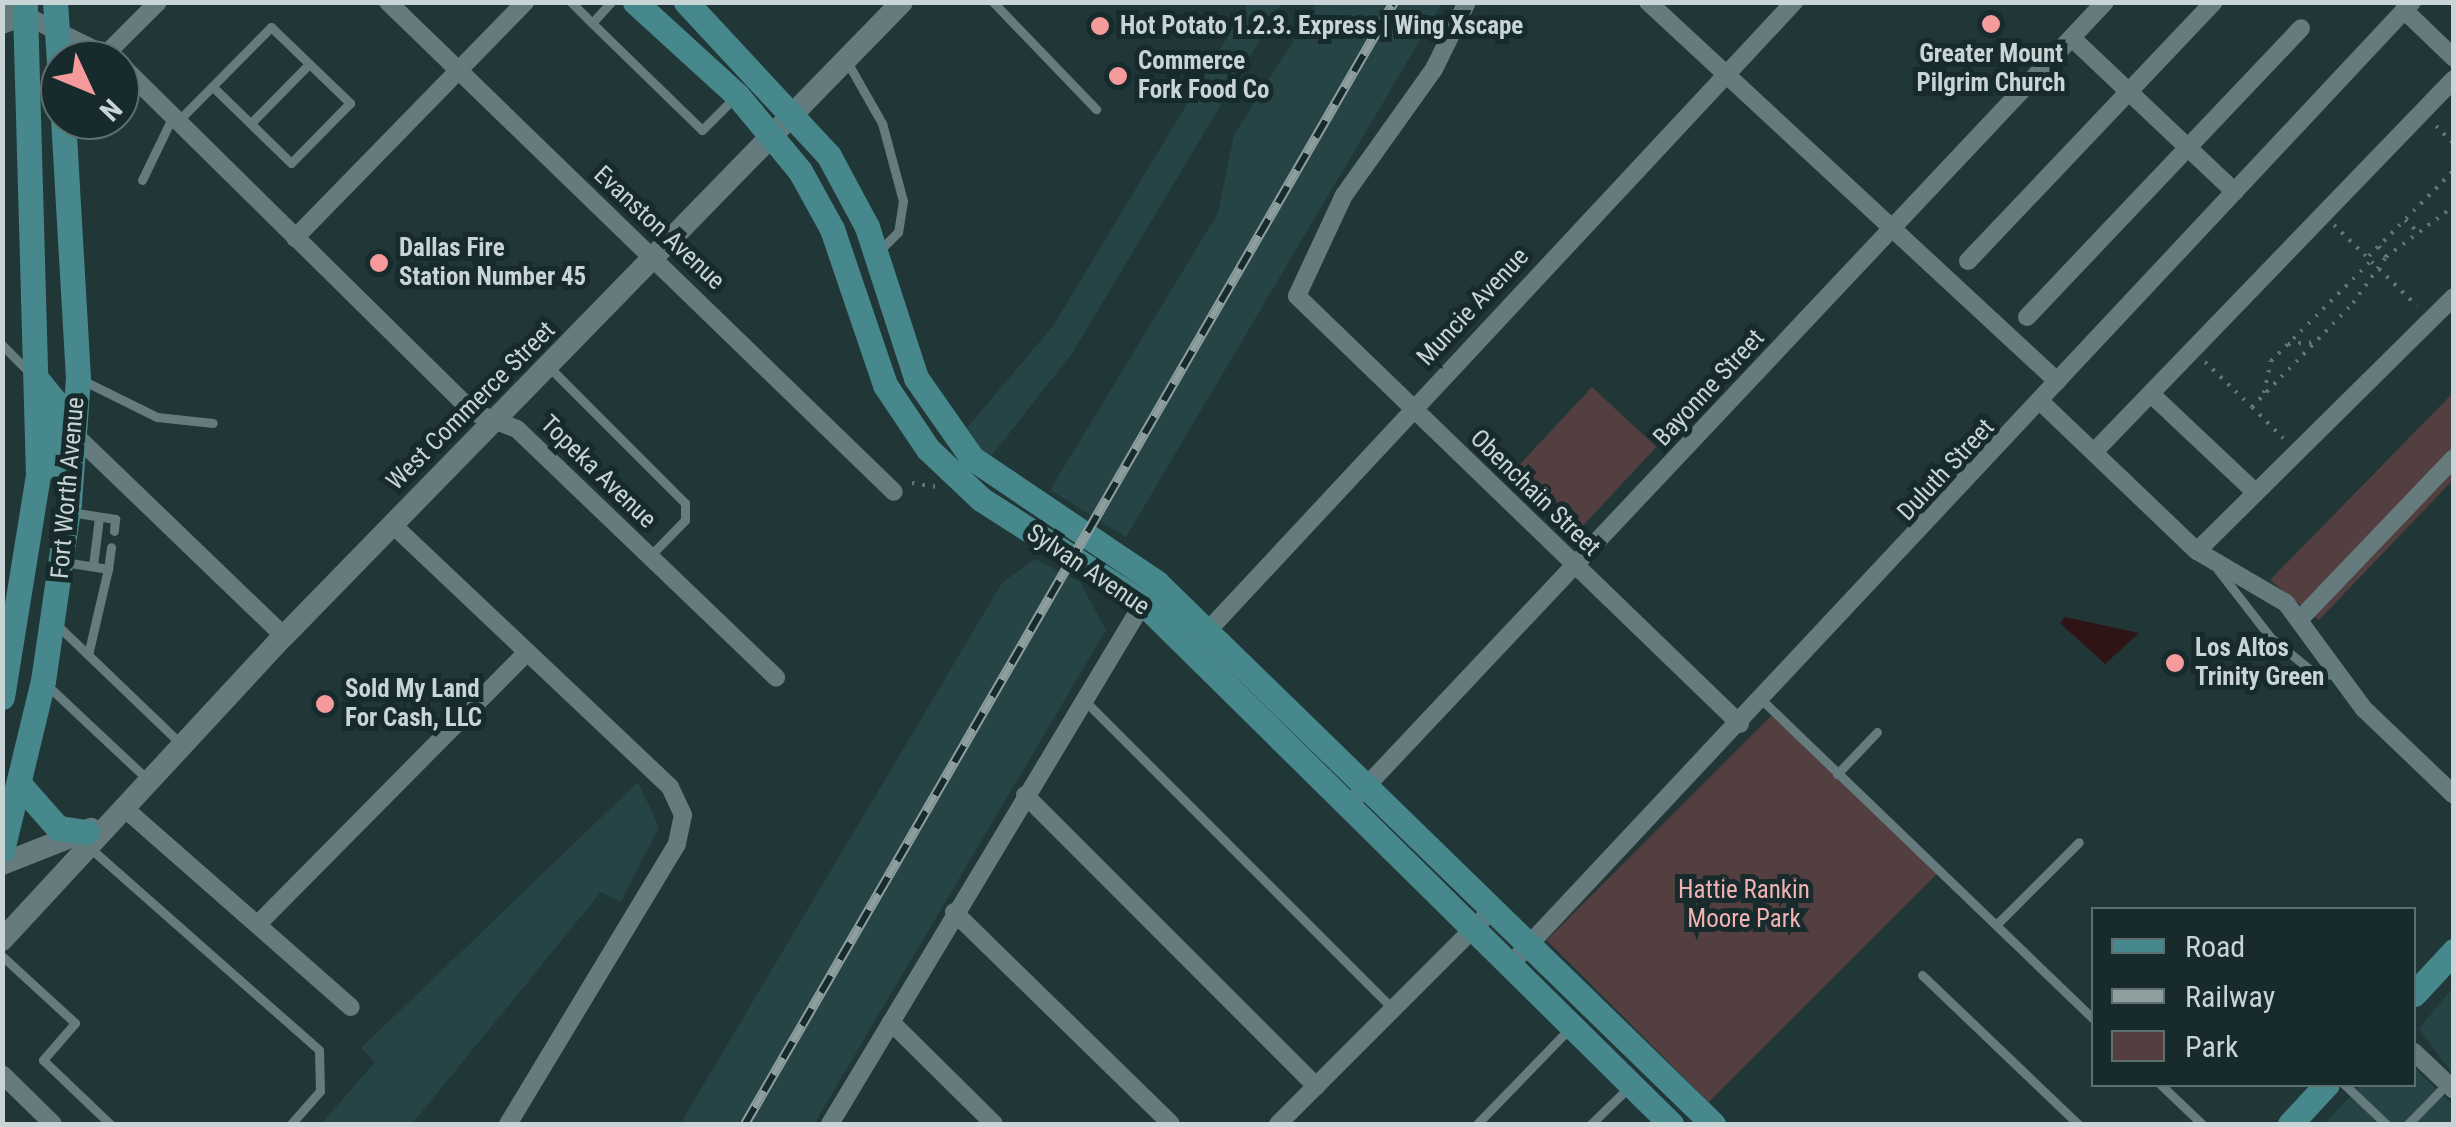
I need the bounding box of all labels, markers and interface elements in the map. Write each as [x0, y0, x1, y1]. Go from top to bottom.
place label: Hot Potato 1.2.3. Express | Wing Xscape [1120, 11, 1523, 41]
marker: Greater Mount Pilgrim Church [1980, 13, 2002, 35]
marker: Hot Potato 1.2.3. Express | Wing Xscape [1089, 15, 1111, 37]
north arrow [40, 40, 140, 140]
place label: Greater Mount Pilgrim Church [1917, 40, 2065, 99]
place label: Commerce Fork Food Co [1138, 47, 1269, 106]
marker: Commerce Fork Food Co [1107, 65, 1129, 87]
text: N [93, 92, 128, 127]
street label: Evanston Avenue [587, 160, 731, 296]
place label: Dallas Fire Station Number 45 [399, 234, 586, 293]
street label: Muncie Avenue [1411, 242, 1535, 372]
marker: Dallas Fire Station Number 45 [368, 252, 390, 274]
street label: West Commerce Street [380, 315, 562, 497]
street label: Bayonne Street [1647, 323, 1771, 453]
street label: Fort Worth Avenue [45, 396, 91, 580]
street label: Topeka Avenue [534, 409, 662, 535]
street label: Duluth Street [1891, 413, 2001, 527]
street label: Obenchain Street [1464, 424, 1606, 562]
street label: Sylvan Avenue [1021, 518, 1155, 622]
place label: Los Altos Trinity Green [2195, 634, 2324, 693]
marker: Los Altos Trinity Green [2164, 652, 2186, 674]
place label: Sold My Land For Cash, LLC [345, 675, 482, 734]
marker: Sold My Land For Cash, LLC [314, 693, 336, 715]
park label: Hattie Rankin Moore Park [1678, 876, 1810, 935]
legend [2091, 907, 2416, 1087]
text: Road [2185, 929, 2245, 964]
text: Railway [2185, 979, 2275, 1014]
text: Park [2185, 1029, 2239, 1064]

